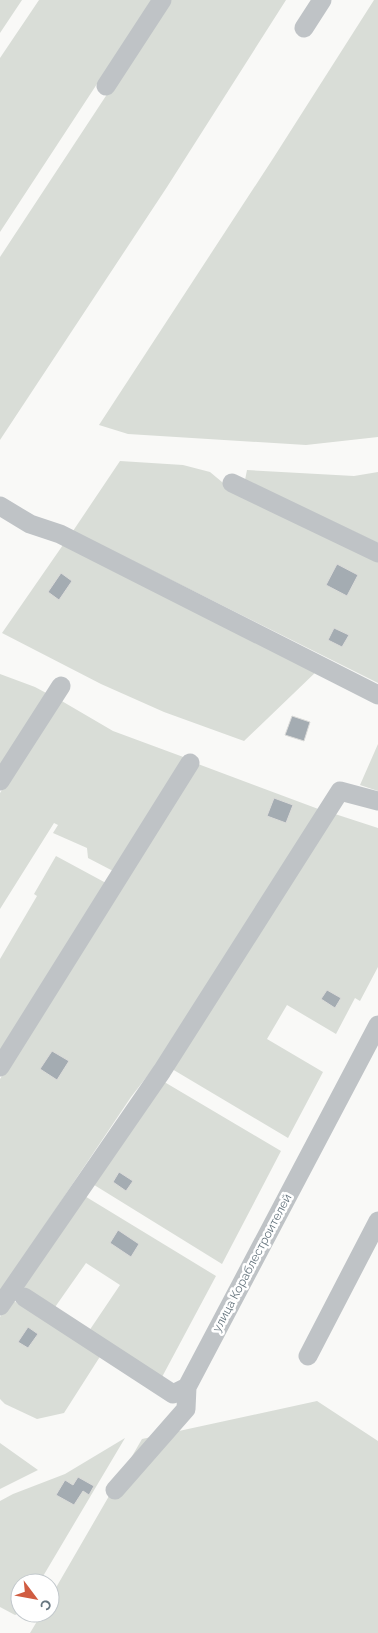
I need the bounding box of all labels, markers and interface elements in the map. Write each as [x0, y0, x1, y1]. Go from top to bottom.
street label: улица Кораблестроителей [210, 1192, 294, 1334]
north arrow [10, 1573, 60, 1623]
text: С [36, 1597, 55, 1614]

